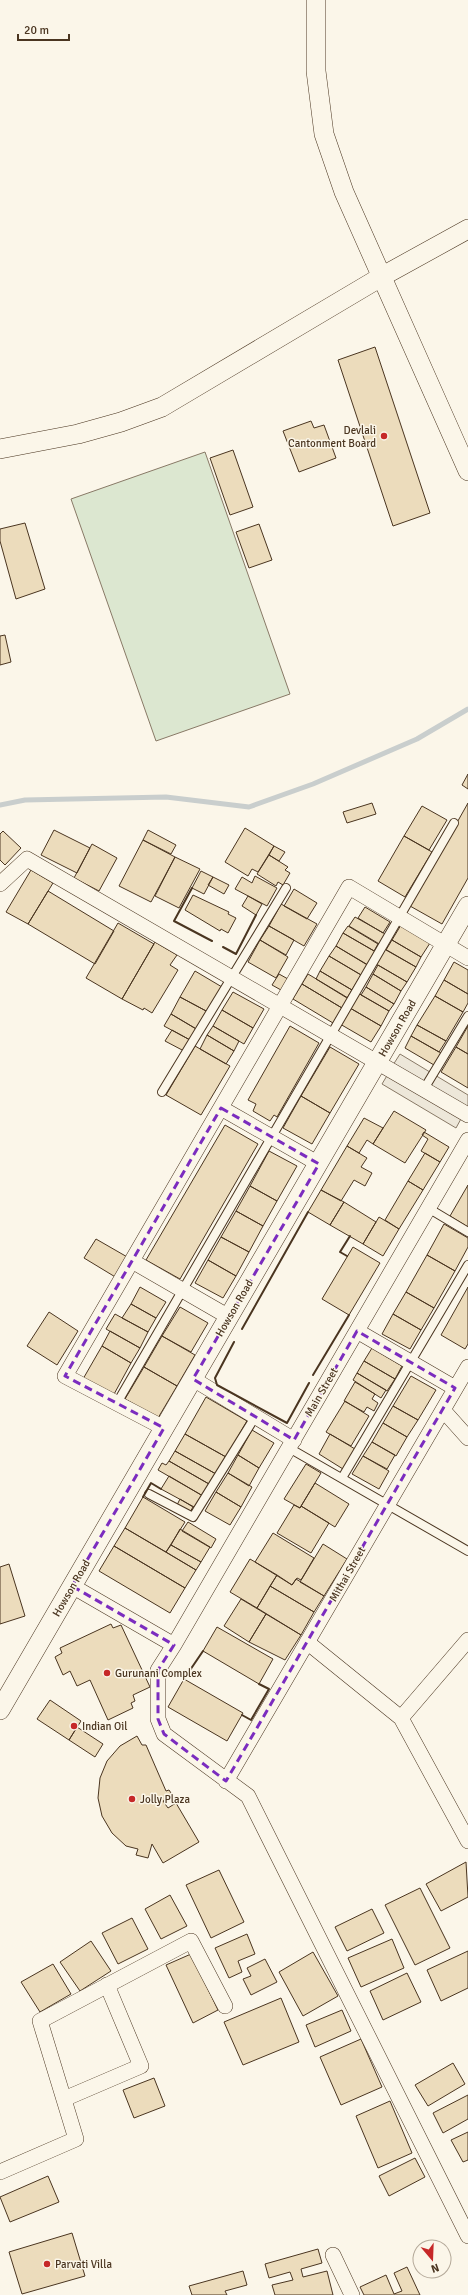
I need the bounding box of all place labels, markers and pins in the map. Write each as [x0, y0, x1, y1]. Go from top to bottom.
place label: Devlali Cantonment Board [288, 424, 376, 450]
marker: Devlali Cantonment Board [379, 431, 389, 441]
place label: Gurunani Complex [115, 1667, 202, 1680]
marker: Gurunani Complex [102, 1668, 112, 1678]
place label: Indian Oil [82, 1720, 128, 1733]
marker: Indian Oil [69, 1721, 79, 1731]
place label: Jolly Plaza [140, 1793, 190, 1806]
marker: Jolly Plaza [127, 1794, 137, 1804]
place label: Parvati Villa [55, 2258, 112, 2271]
marker: Parvati Villa [42, 2259, 52, 2269]

